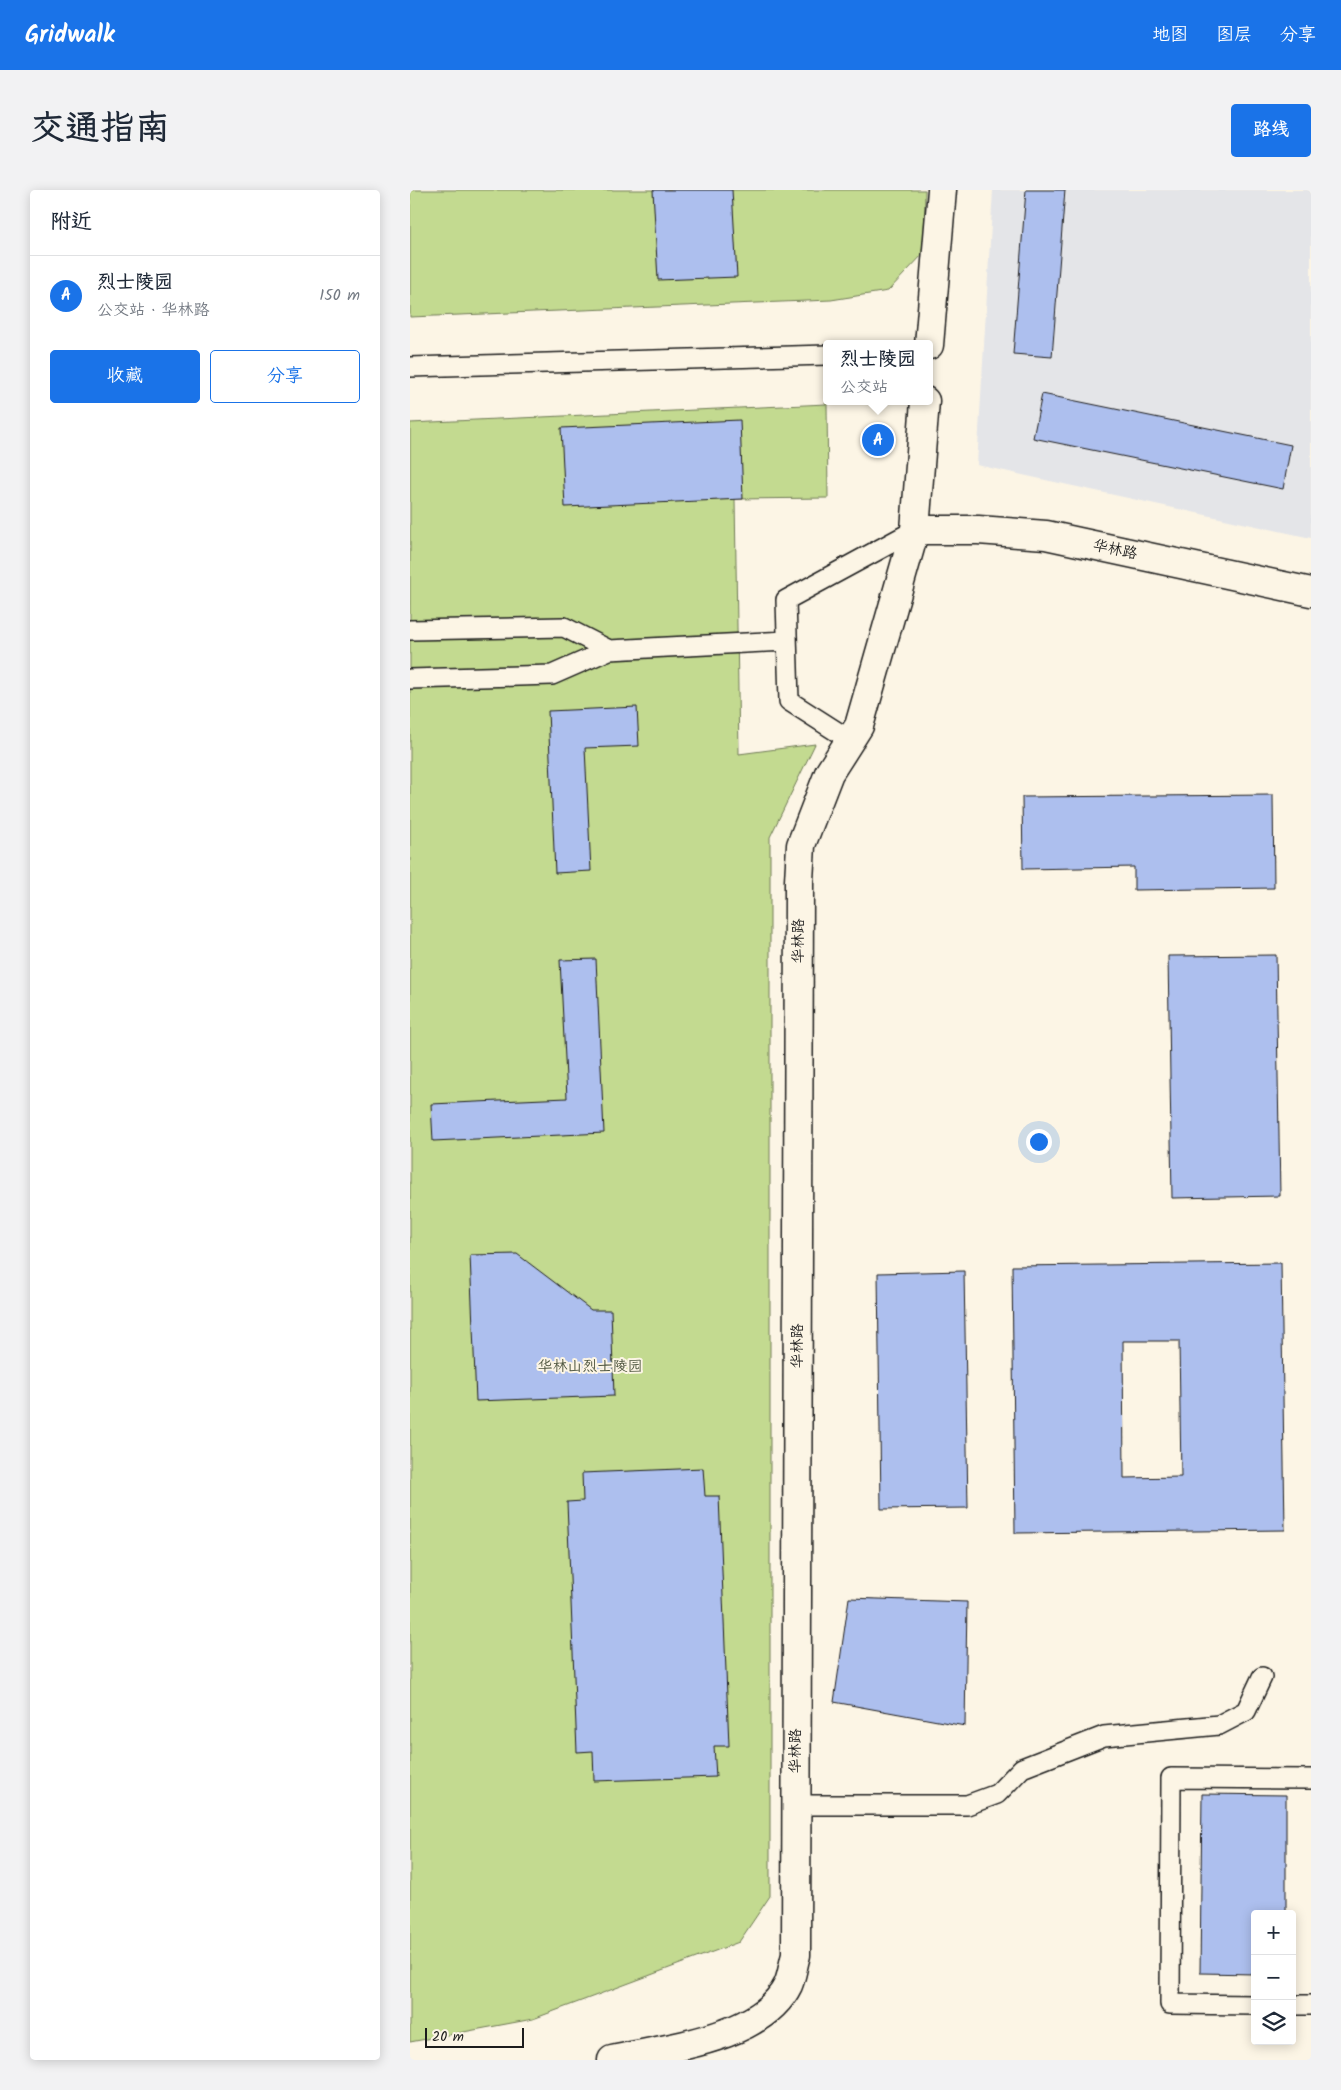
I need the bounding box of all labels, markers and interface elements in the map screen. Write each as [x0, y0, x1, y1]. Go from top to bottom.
text: Gridwalk [25, 16, 115, 55]
text: 地图 [1152, 21, 1188, 50]
text: 图层 [1216, 21, 1252, 50]
text: 分享 [1280, 21, 1316, 50]
text: 交通指南 [30, 102, 170, 158]
button: 路线 [1231, 104, 1311, 157]
text: 附近 [50, 206, 92, 239]
text: 烈士陵园 [97, 268, 173, 298]
text: A [61, 283, 71, 308]
text: 150 m [319, 283, 360, 308]
text: 公交站 · 华林路 [97, 298, 210, 323]
popup [823, 340, 933, 405]
text: 烈士陵园 [840, 345, 916, 375]
button: 收藏 [50, 350, 200, 403]
button: 分享 [210, 350, 360, 403]
text: 公交站 [840, 375, 888, 400]
pin: A [862, 421, 894, 459]
street label: 华林路 [1090, 534, 1140, 566]
street label: 华林路 [787, 918, 811, 964]
your location [1026, 1129, 1052, 1155]
street label: 华林路 [786, 1323, 810, 1369]
park label: 华林山烈士陵园 [537, 1355, 643, 1379]
street label: 华林路 [784, 1728, 808, 1774]
map controls [1251, 1910, 1296, 2045]
button: + [1251, 1910, 1296, 1955]
button: − [1251, 1955, 1296, 2000]
button: layers [1251, 2000, 1296, 2045]
scale bar [425, 2025, 524, 2048]
text: 20 m [432, 2026, 464, 2048]

